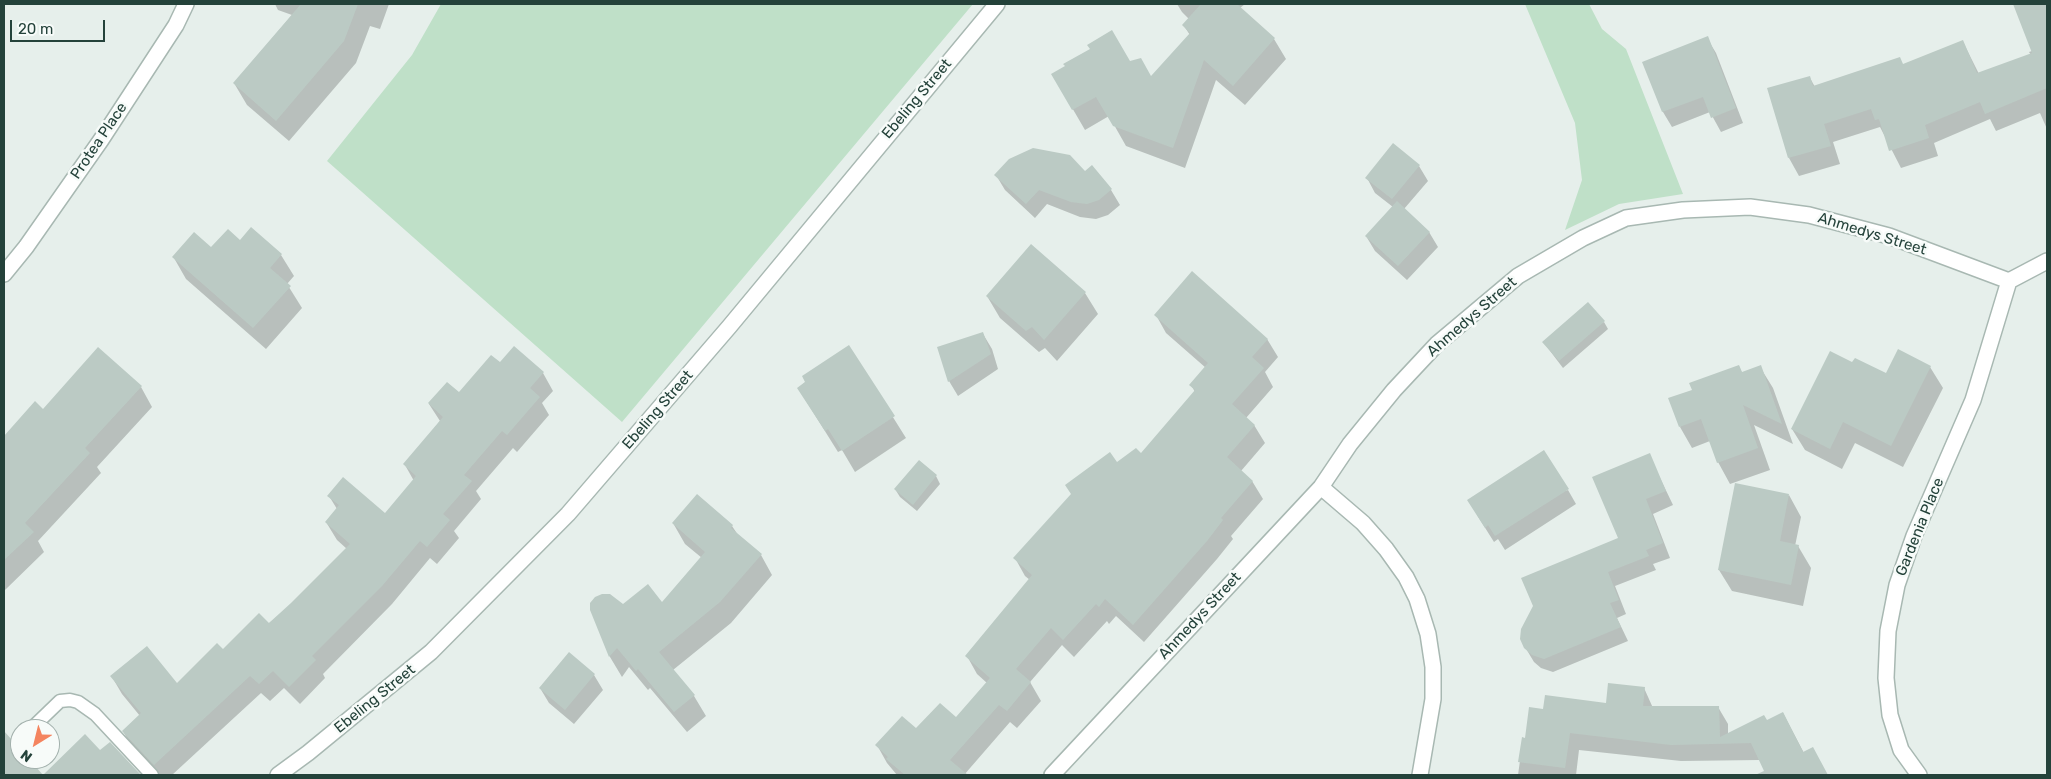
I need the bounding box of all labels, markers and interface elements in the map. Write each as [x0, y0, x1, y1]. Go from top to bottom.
scale bar [12, 10, 108, 42]
text: 20 m [18, 20, 53, 38]
street label: Ebeling Street [878, 55, 956, 143]
street label: Protea Place [67, 99, 131, 183]
street label: Ahmedys Street [1816, 209, 1928, 259]
street label: Ahmedys Street [1424, 273, 1520, 361]
street label: Ebeling Street [619, 367, 697, 453]
street label: Gardenia Place [1892, 475, 1948, 579]
street label: Ahmedys Street [1155, 569, 1245, 663]
street label: Ebeling Street [331, 661, 419, 737]
north arrow [10, 719, 60, 769]
text: N [17, 746, 36, 766]

